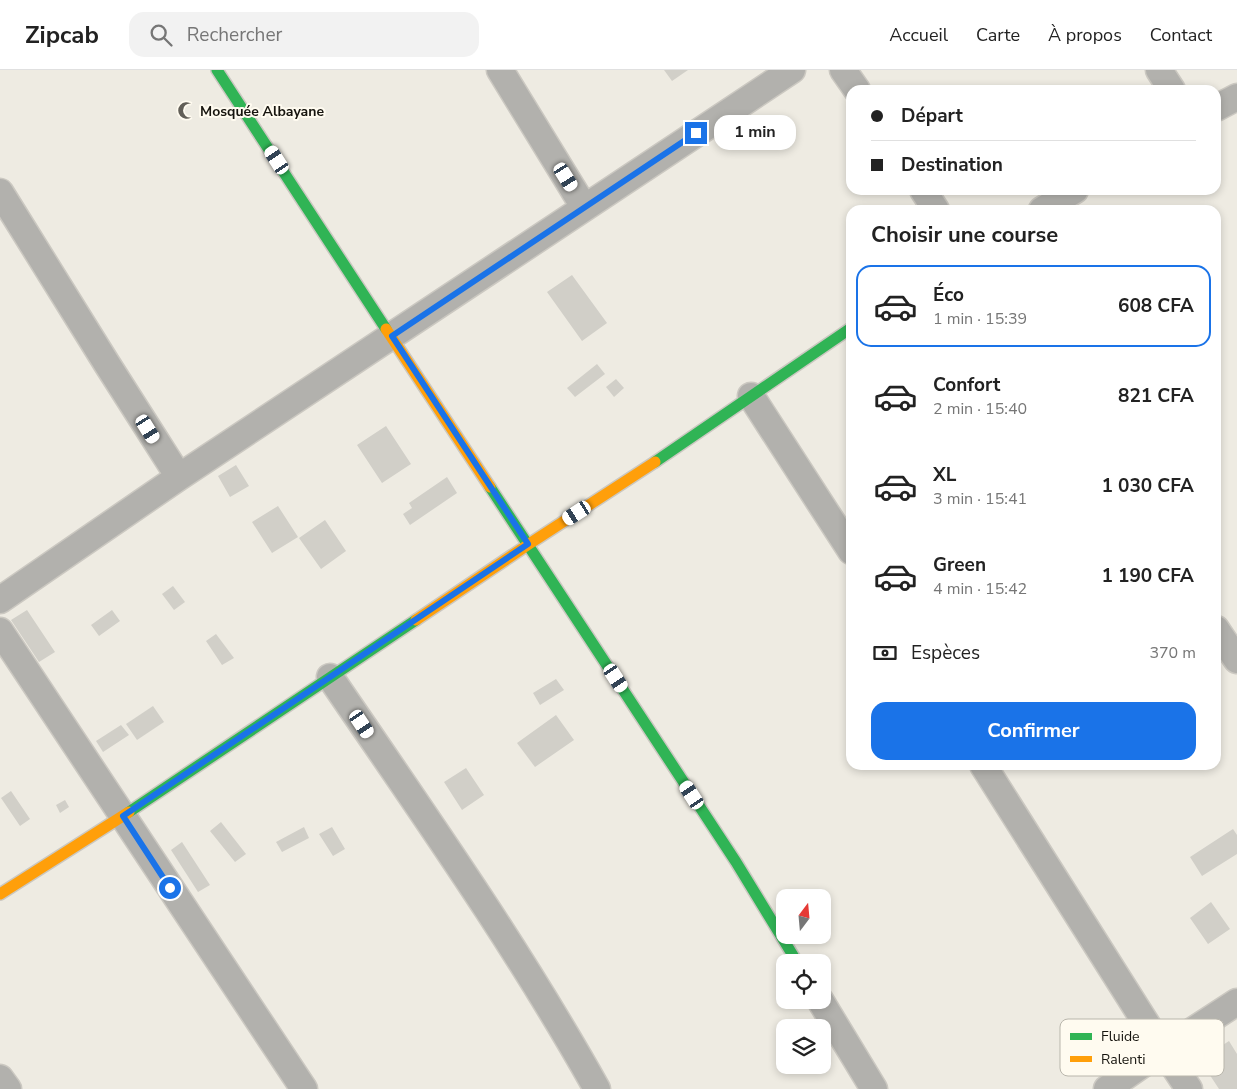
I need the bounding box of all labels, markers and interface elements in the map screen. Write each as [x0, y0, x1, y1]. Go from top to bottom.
search box [129, 12, 479, 57]
text: Zipcab [25, 19, 99, 51]
icon: search [147, 21, 175, 49]
text: Rechercher [187, 22, 282, 48]
text: Accueil [889, 23, 948, 47]
text: Carte [976, 23, 1020, 47]
text: À propos [1048, 23, 1122, 47]
text: Contact [1150, 23, 1212, 47]
mosque icon: Mosquée Albayane [176, 101, 196, 121]
place label: Mosquée Albayane [200, 102, 324, 121]
text: Départ [901, 103, 963, 129]
callout: 1 min [714, 116, 796, 150]
text: 1 min [734, 121, 776, 143]
route end [685, 122, 707, 144]
car [262, 143, 291, 177]
text: Destination [901, 152, 1003, 178]
car [551, 160, 580, 194]
text: Choisir une course [871, 220, 1058, 250]
text: Éco [933, 282, 964, 308]
icon: car [873, 284, 918, 329]
text: 608 CFA [1118, 293, 1194, 319]
text: 1 min · 15:39 [933, 308, 1027, 330]
text: Confort [933, 372, 1000, 398]
icon: car [873, 374, 918, 419]
text: 821 CFA [1118, 383, 1194, 409]
text: 2 min · 15:40 [933, 398, 1027, 420]
car [133, 412, 162, 446]
text: XL [933, 462, 956, 488]
icon: car [873, 464, 918, 509]
text: 1 030 CFA [1101, 473, 1194, 499]
text: 3 min · 15:41 [933, 488, 1027, 510]
car [560, 499, 593, 527]
text: Green [933, 552, 986, 578]
icon: car [873, 554, 918, 599]
text: 1 190 CFA [1101, 563, 1194, 589]
text: 4 min · 15:42 [933, 578, 1027, 600]
icon: cash [871, 639, 899, 667]
text: Espèces [911, 640, 980, 666]
text: 370 m [1149, 642, 1196, 664]
car [601, 661, 630, 695]
button: Confirmer [871, 702, 1196, 760]
car [347, 707, 376, 741]
car [677, 778, 706, 812]
route start [159, 877, 181, 899]
north arrow [776, 889, 831, 944]
map controls [776, 889, 831, 1074]
button: locate [776, 954, 831, 1009]
button: layers [776, 1019, 831, 1074]
legend [1060, 1019, 1224, 1076]
text: Fluide [1101, 1027, 1140, 1046]
text: Ralenti [1101, 1050, 1145, 1069]

